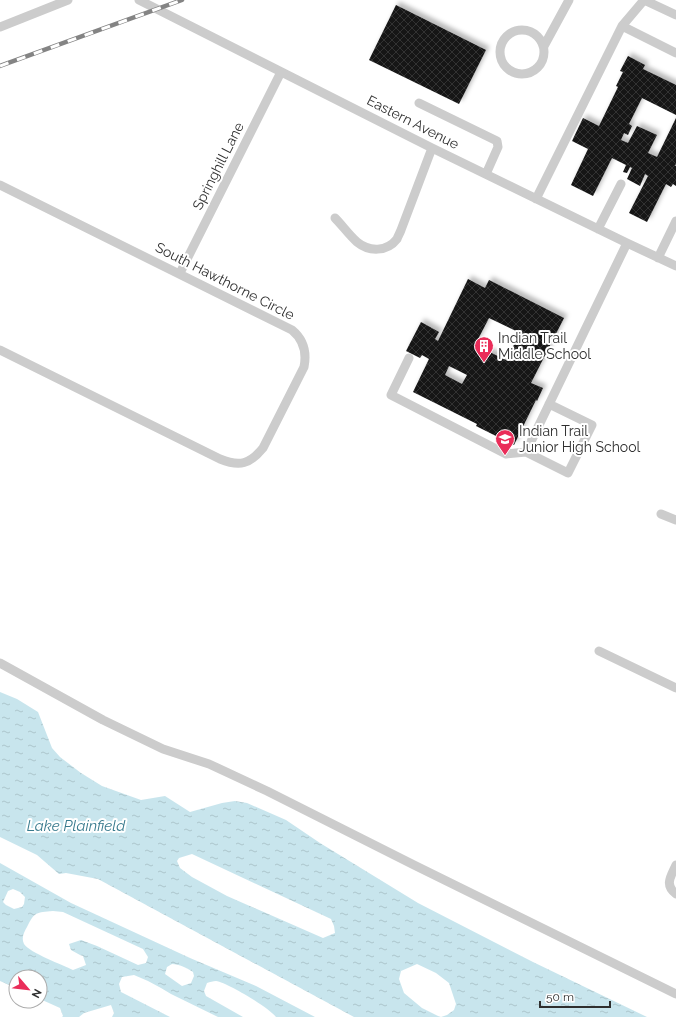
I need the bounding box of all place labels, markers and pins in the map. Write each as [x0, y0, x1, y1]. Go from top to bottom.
place label: Indian Trail Middle School [498, 330, 591, 362]
building icon: Indian Trail Middle School [473, 335, 495, 363]
place label: Indian Trail Junior High School [519, 423, 640, 455]
school or university icon: Indian Trail Junior High School [494, 428, 516, 456]

